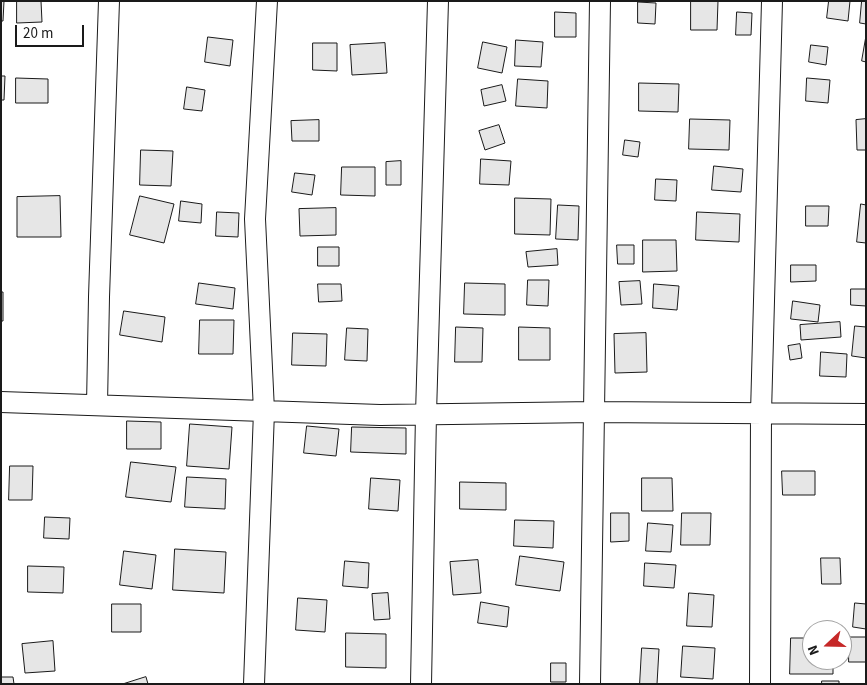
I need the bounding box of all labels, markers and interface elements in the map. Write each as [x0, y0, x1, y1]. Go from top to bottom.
scale bar [18, 15, 86, 47]
text: 20 m [23, 23, 53, 44]
north arrow [802, 620, 852, 670]
text: N [803, 642, 825, 658]

